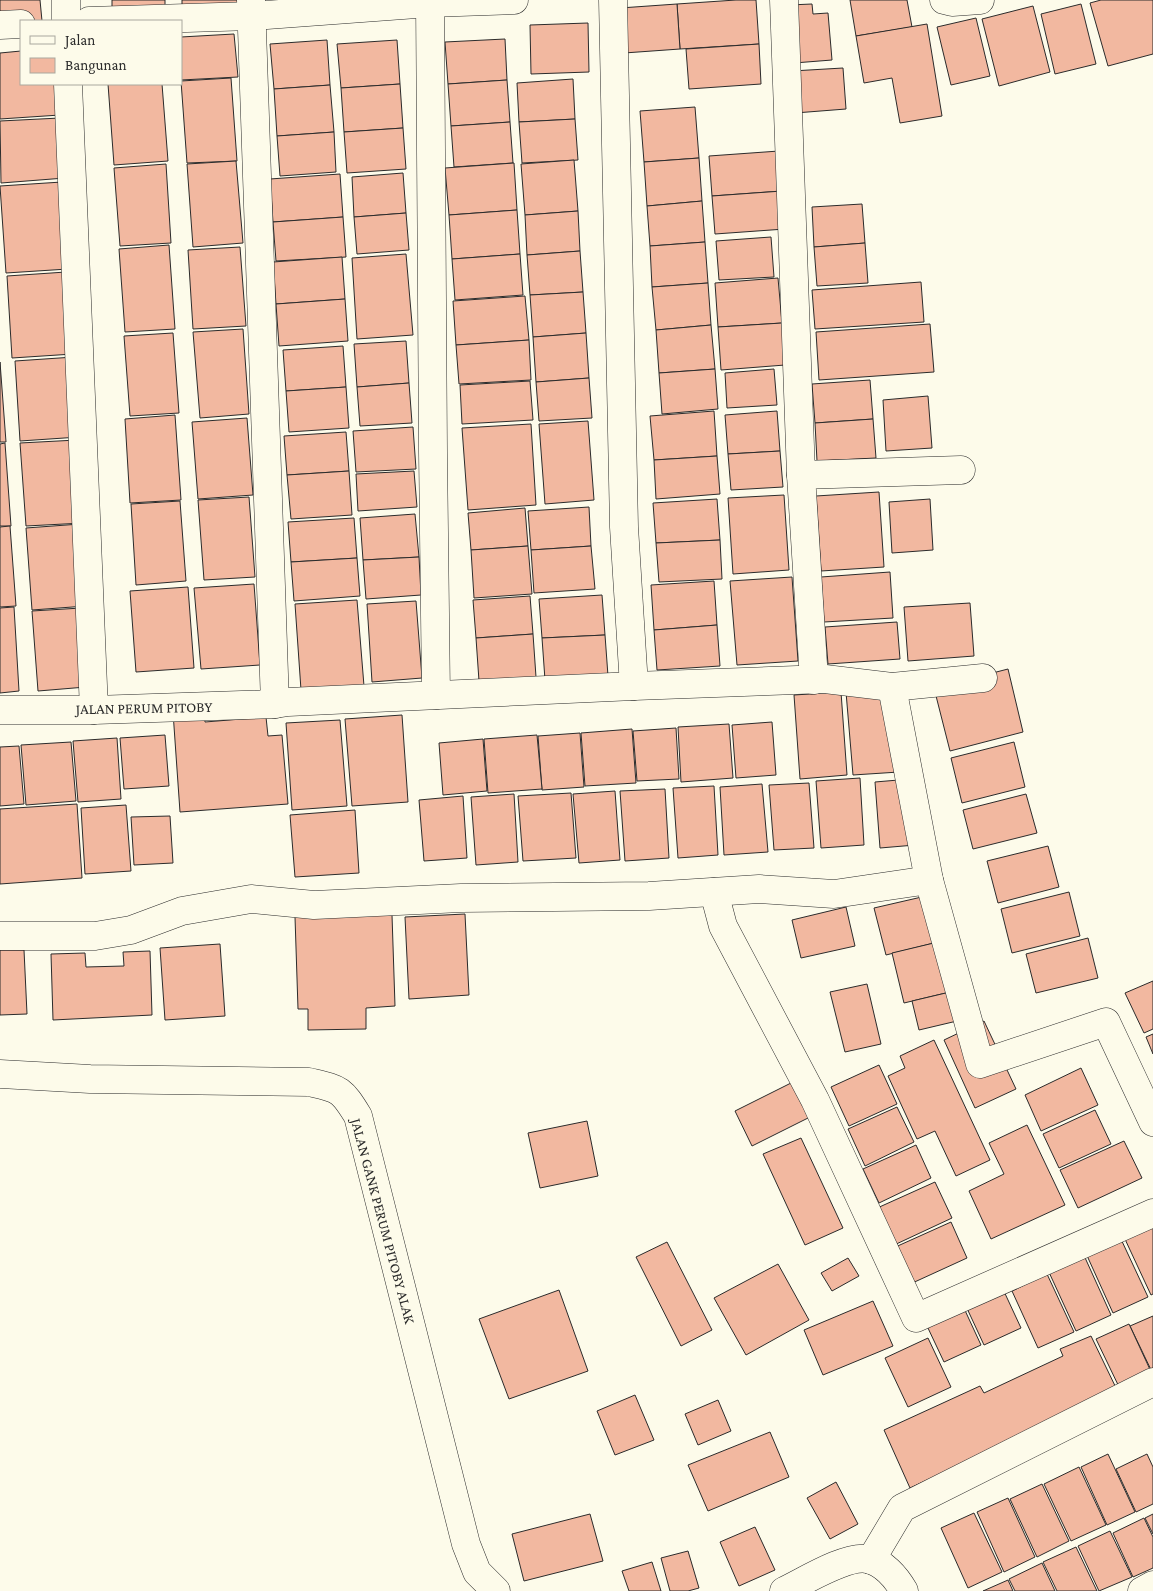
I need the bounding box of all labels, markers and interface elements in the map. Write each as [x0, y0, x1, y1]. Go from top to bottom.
legend [20, 20, 182, 85]
text: Jalan [63, 32, 95, 49]
text: Bangunan [65, 57, 126, 74]
street label: JALAN PERUM PITOBY [74, 699, 212, 718]
street label: JALAN GANK PERUM PITOBY ALAK [346, 1115, 418, 1326]

